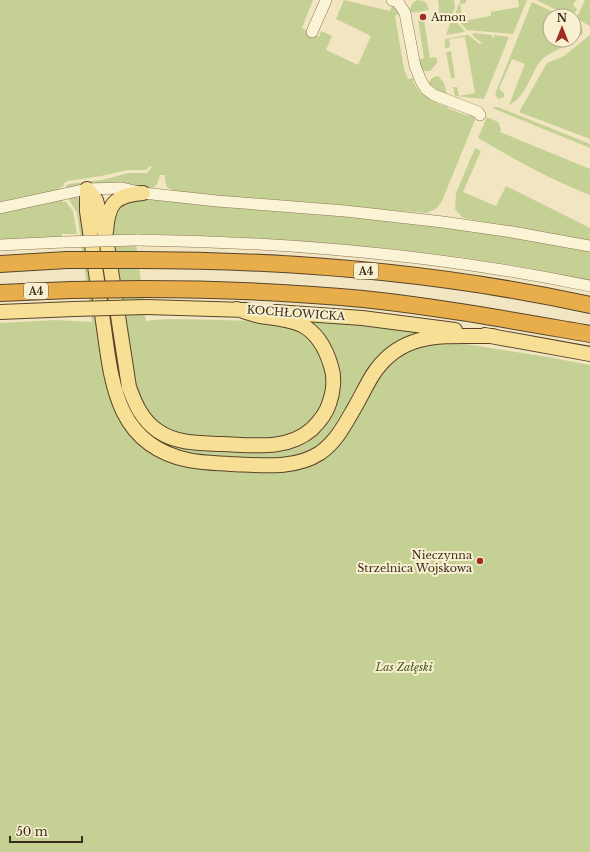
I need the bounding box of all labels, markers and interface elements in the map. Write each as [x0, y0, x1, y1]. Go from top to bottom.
north arrow [542, 8, 582, 48]
place label: Amon [430, 10, 466, 24]
text: N [557, 11, 568, 25]
marker: Amon [418, 12, 428, 22]
road number: A4 [354, 263, 378, 279]
road number: A4 [24, 283, 48, 299]
street label: KOCHŁOWICKA [246, 303, 346, 323]
place label: Nieczynna Strzelnica Wojskowa [357, 548, 473, 575]
marker: Nieczynna Strzelnica Wojskowa [475, 556, 485, 566]
park label: Las Załęski [374, 660, 433, 674]
scale bar [10, 818, 82, 844]
text: 50 m [16, 824, 48, 839]

